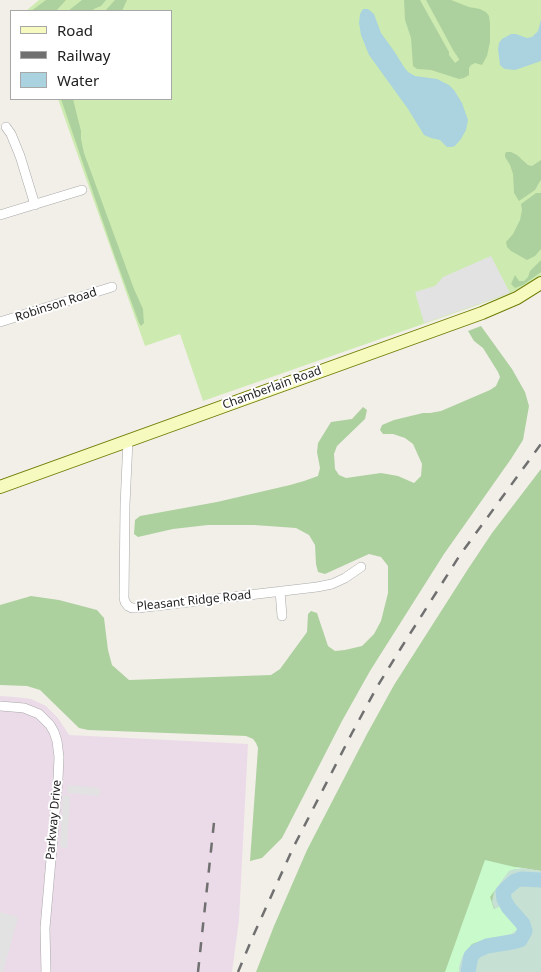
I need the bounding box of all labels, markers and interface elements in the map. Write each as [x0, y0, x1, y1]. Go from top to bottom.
legend [10, 10, 172, 100]
text: Road [57, 20, 93, 40]
text: Railway [57, 45, 110, 65]
text: Water [57, 70, 99, 90]
street label: Robinson Road [13, 285, 99, 325]
street label: Chamberlain Road [221, 363, 323, 413]
street label: Pleasant Ridge Road [136, 588, 252, 614]
street label: Parkway Drive [43, 779, 65, 861]

